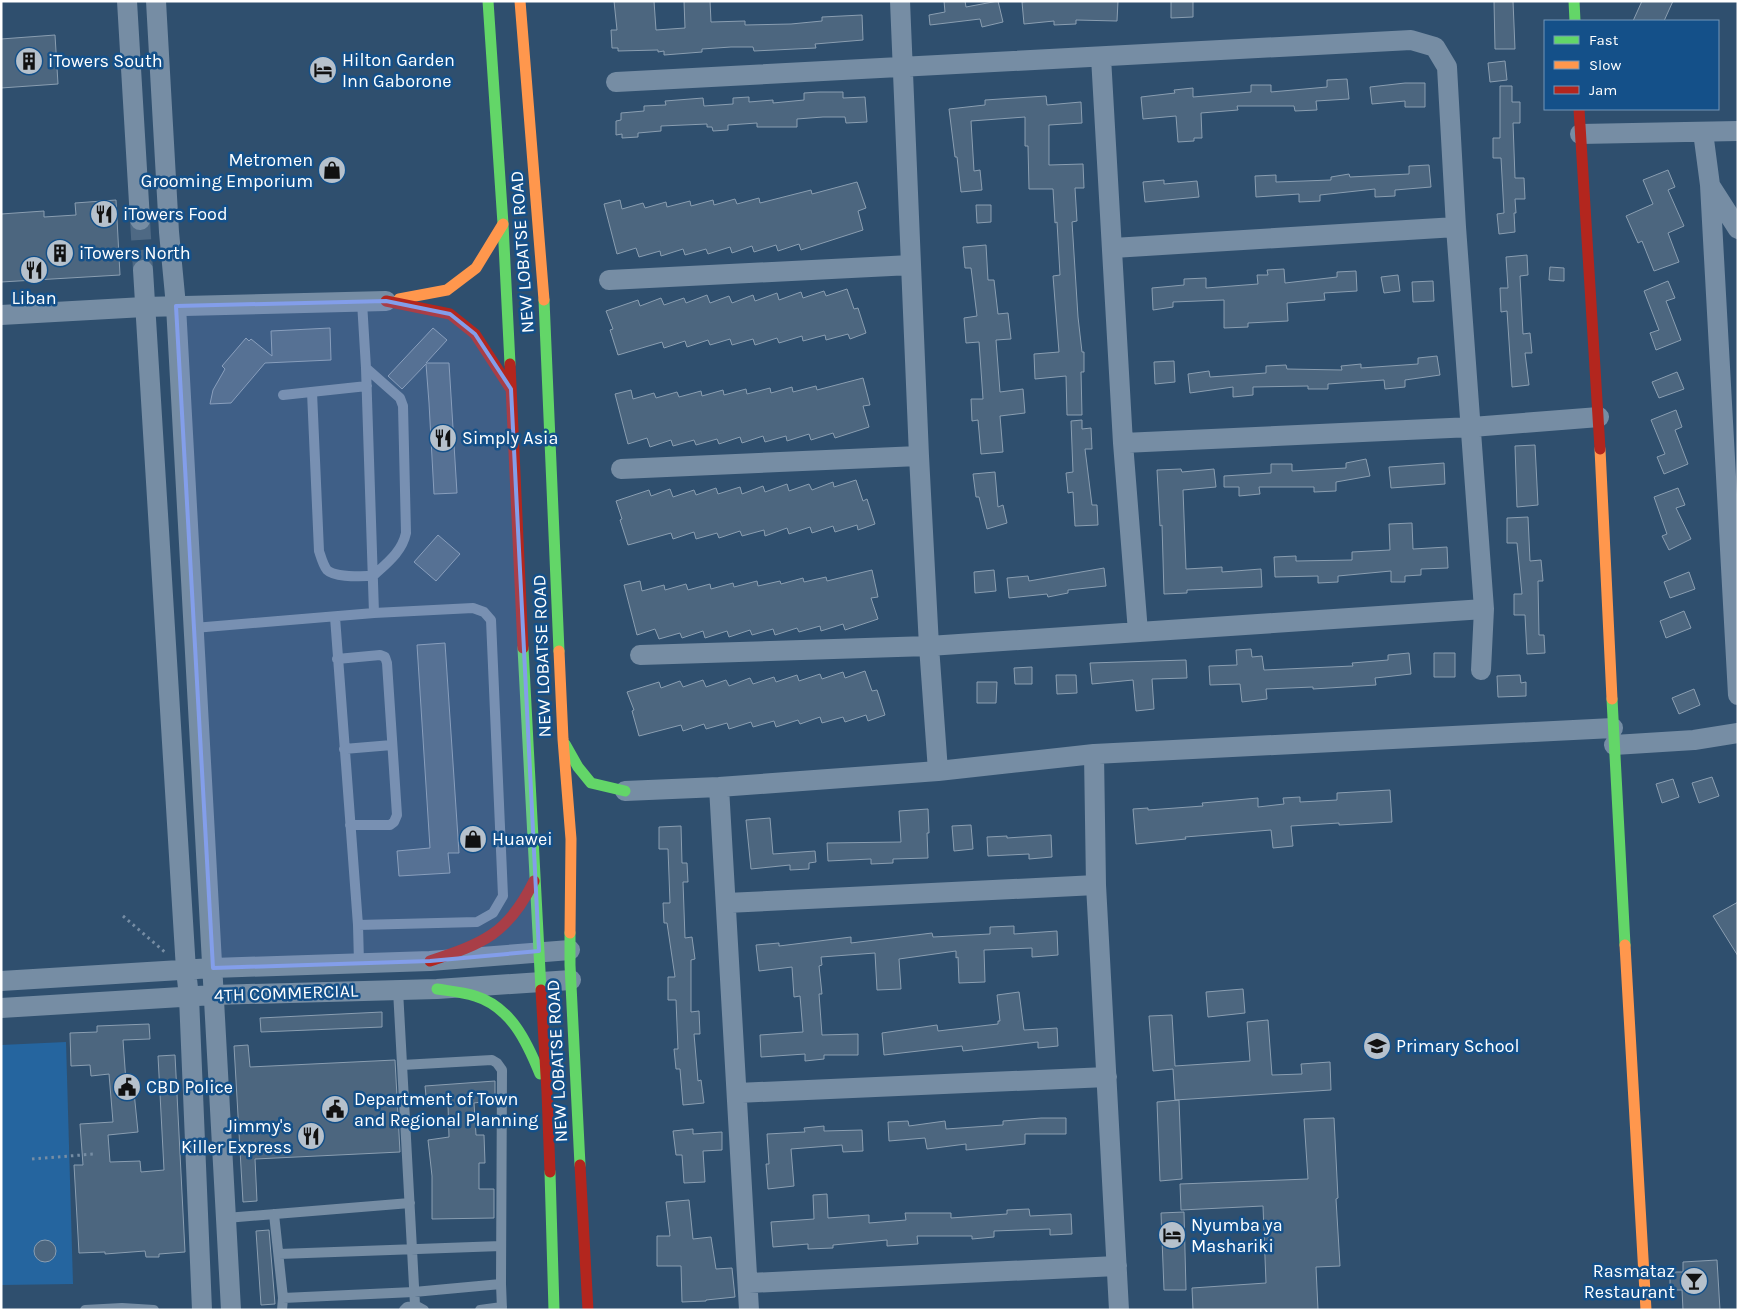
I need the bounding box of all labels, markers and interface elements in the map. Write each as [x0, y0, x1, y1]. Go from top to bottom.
legend [1544, 20, 1719, 110]
text: Fast [1589, 31, 1619, 49]
building icon: iTowers South [14, 46, 44, 76]
place label: Hilton Garden Inn Gaborone [342, 49, 455, 92]
place label: iTowers South [48, 50, 163, 72]
hotel icon: Hilton Garden Inn Gaborone [308, 55, 338, 85]
text: Slow [1589, 56, 1621, 74]
text: Jam [1589, 81, 1617, 99]
place label: Metromen Grooming Emporium [141, 149, 313, 192]
shop icon: Metromen Grooming Emporium [317, 155, 347, 185]
street label: NEW LOBATSE ROAD [505, 170, 539, 334]
restaurant icon: iTowers Food [89, 199, 119, 229]
place label: iTowers Food [123, 203, 228, 225]
building icon: iTowers North [45, 238, 75, 268]
place label: iTowers North [79, 242, 191, 264]
restaurant icon: Liban [19, 255, 49, 285]
place label: Liban [11, 287, 57, 309]
restaurant icon: Simply Asia [428, 423, 458, 453]
place label: Simply Asia [462, 427, 558, 449]
street label: NEW LOBATSE ROAD [528, 574, 556, 738]
shop icon: Huawei [458, 824, 488, 854]
place label: Huawei [492, 828, 553, 850]
street label: 4TH COMMERCIAL [213, 979, 359, 1007]
street label: NEW LOBATSE ROAD [542, 979, 572, 1143]
school or university icon: Primary School [1362, 1031, 1392, 1061]
place label: Primary School [1396, 1035, 1520, 1057]
public building icon: CBD Police [112, 1072, 142, 1102]
place label: CBD Police [146, 1076, 233, 1098]
place label: Department of Town and Regional Planning [354, 1088, 538, 1131]
public building icon: Department of Town and Regional Planning [320, 1094, 350, 1124]
place label: Jimmy's Killer Express [181, 1115, 292, 1158]
restaurant icon: Jimmy's Killer Express [296, 1121, 326, 1151]
place label: Nyumba ya Mashariki [1191, 1214, 1283, 1257]
hotel icon: Nyumba ya Mashariki [1157, 1220, 1187, 1250]
place label: Rasmataz Restaurant [1584, 1260, 1675, 1303]
bar icon: Rasmataz Restaurant [1679, 1266, 1709, 1296]

